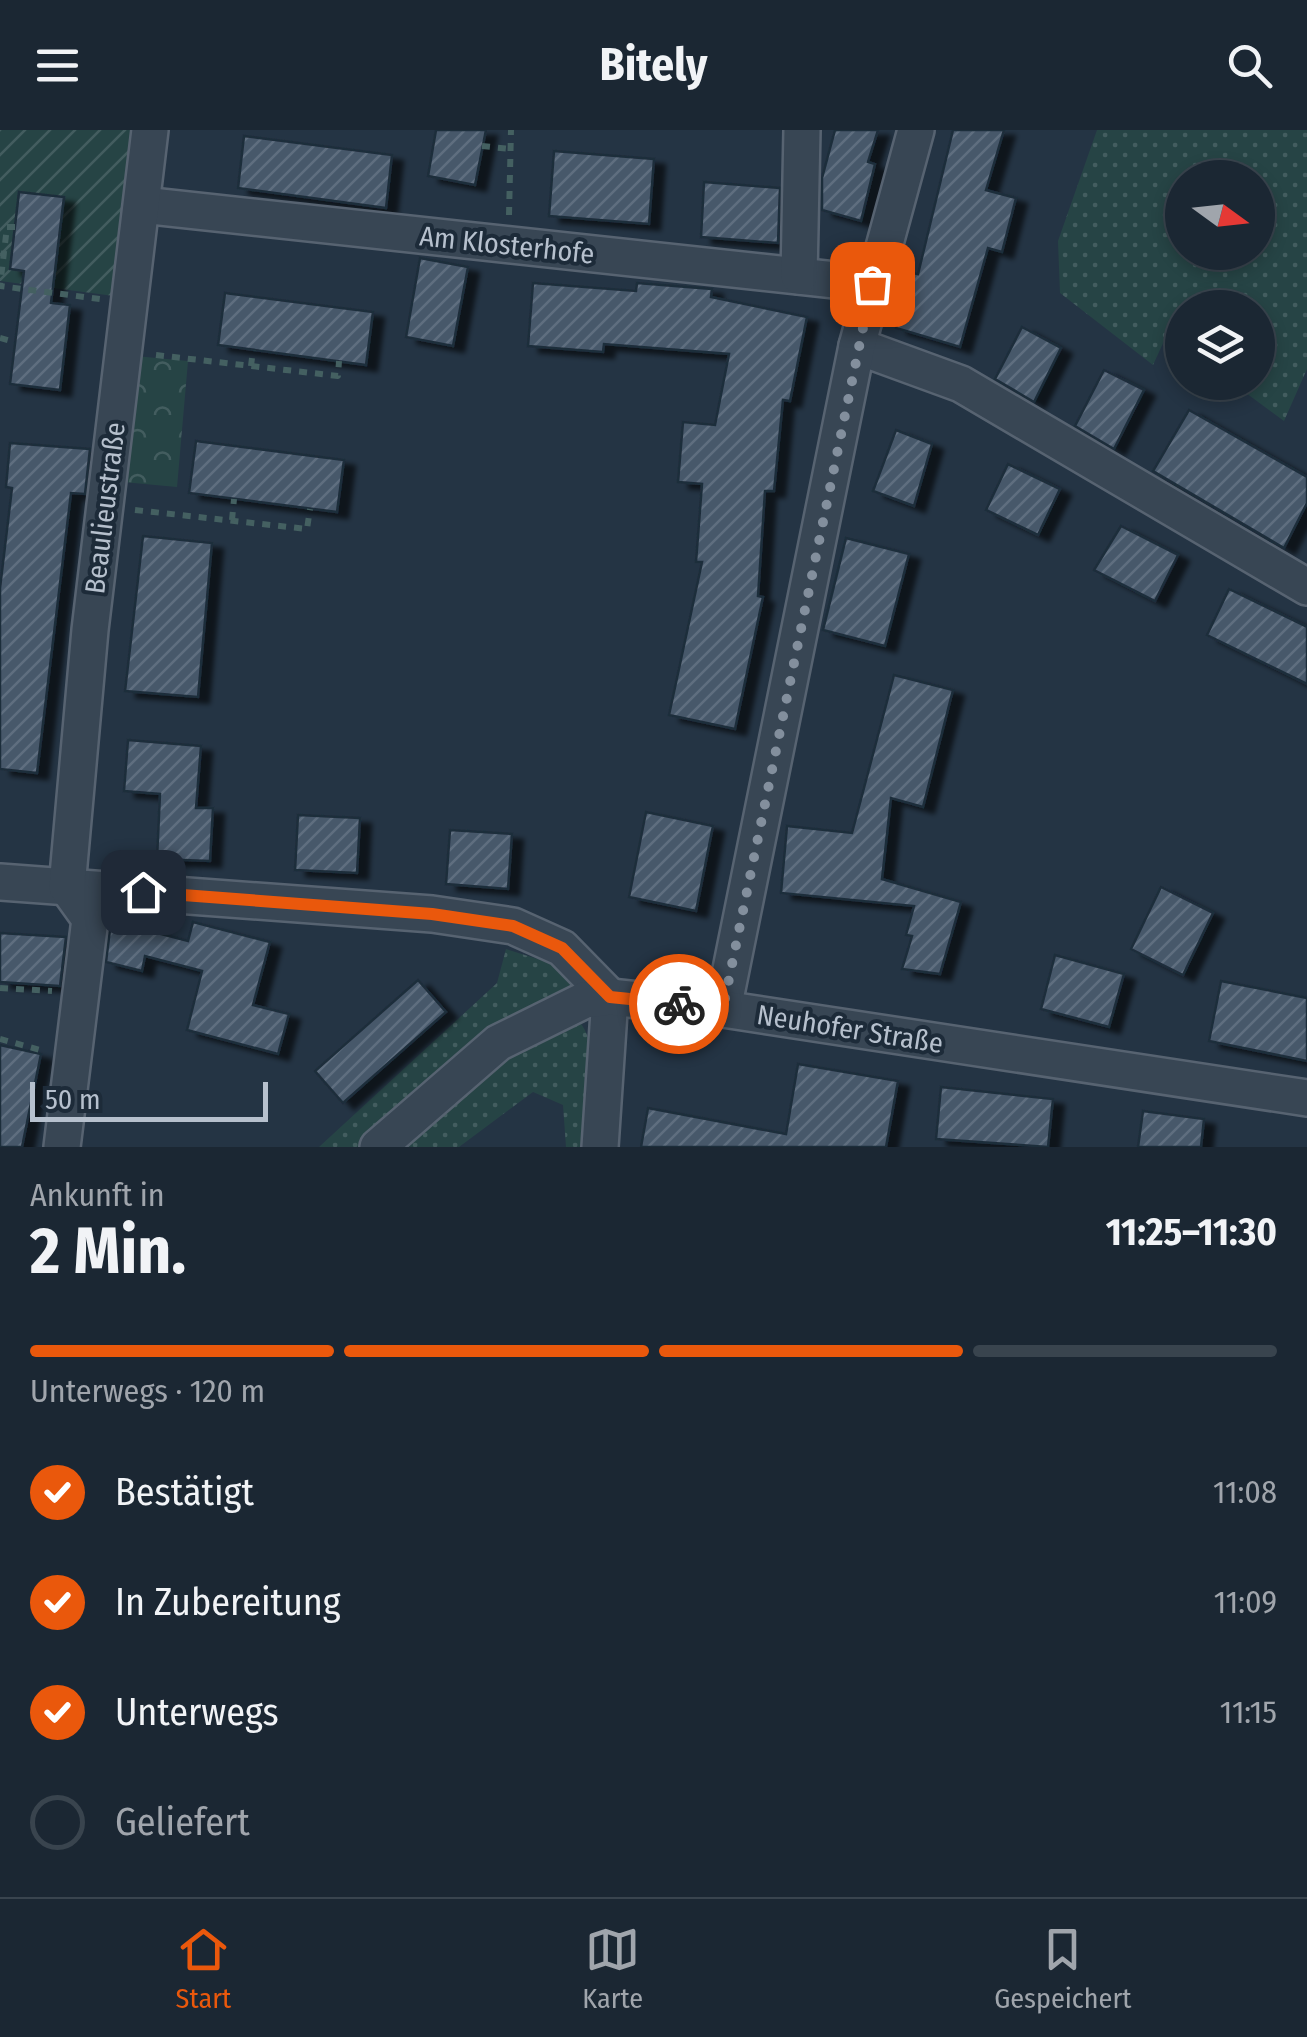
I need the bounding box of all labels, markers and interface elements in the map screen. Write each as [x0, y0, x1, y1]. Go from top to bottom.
icon: menu [30, 38, 85, 93]
text: Bitely [600, 38, 707, 92]
icon: search [1222, 38, 1277, 93]
north arrow [1165, 160, 1275, 270]
map controls [1165, 160, 1275, 400]
street label: Am Klosterhofe [418, 219, 596, 271]
pin [830, 242, 915, 327]
icon: bag [845, 257, 900, 312]
button: layers [1165, 290, 1275, 400]
street label: Beaulieustraße [78, 420, 132, 596]
pin [101, 850, 186, 935]
icon: home [116, 865, 171, 920]
courier [629, 954, 729, 1054]
icon: bike [652, 977, 707, 1032]
street label: Neuhofer Straße [755, 998, 945, 1060]
scale bar [30, 1077, 268, 1121]
text: 50 m [45, 1083, 101, 1116]
text: Ankunft in [30, 1176, 165, 1214]
text: 11:25–11:30 [1106, 1209, 1277, 1255]
text: 2 Min. [30, 1212, 186, 1290]
text: Unterwegs · 120 m [30, 1372, 265, 1410]
icon: check [30, 1465, 85, 1520]
text: Bestätigt [115, 1469, 254, 1515]
text: 11:08 [1213, 1473, 1277, 1511]
icon: check [30, 1575, 85, 1630]
text: In Zubereitung [115, 1579, 341, 1625]
text: 11:09 [1214, 1583, 1277, 1621]
icon: check [30, 1685, 85, 1740]
text: Unterwegs [115, 1689, 279, 1735]
text: 11:15 [1220, 1693, 1277, 1731]
text: Geliefert [115, 1799, 250, 1845]
tab: Start [176, 1922, 231, 2015]
tab: Karte [582, 1922, 643, 2015]
tab: Gespeichert [994, 1922, 1131, 2015]

